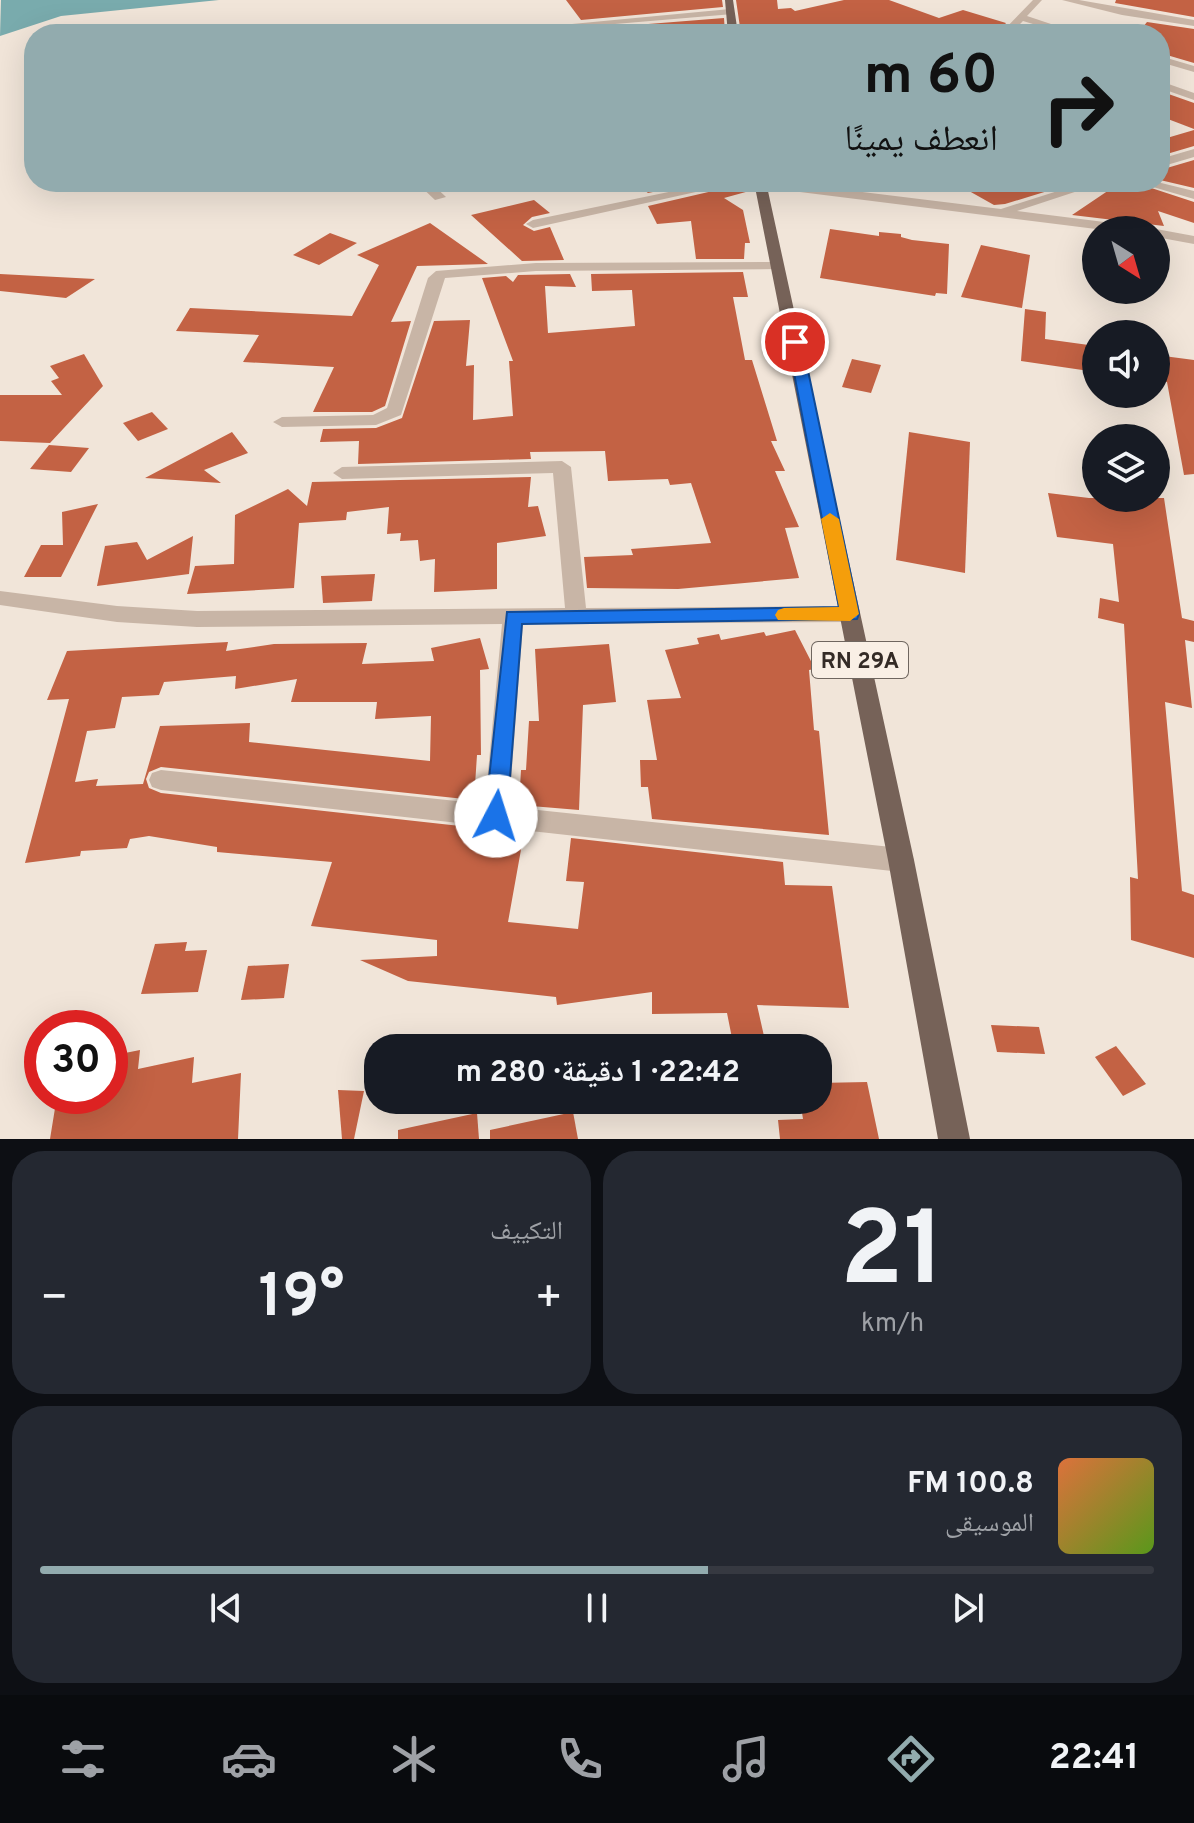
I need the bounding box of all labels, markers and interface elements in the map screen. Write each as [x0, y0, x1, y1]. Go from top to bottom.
text: 60 m [864, 43, 998, 113]
icon: right [1026, 56, 1130, 160]
text: انعطف يمينًا [844, 118, 998, 164]
north arrow [1082, 216, 1170, 304]
map controls [1082, 216, 1170, 512]
pin [761, 308, 829, 376]
icon: arrive [773, 320, 817, 364]
button: sound [1082, 320, 1170, 408]
button: layers [1082, 424, 1170, 512]
road number: RN 29A [812, 642, 908, 678]
position arrow [454, 774, 538, 858]
speed limit sign: 30 [24, 1010, 128, 1114]
text: 22:42 · 1 دقيقة · 280 m [456, 1055, 740, 1092]
text: 21 [840, 1190, 945, 1322]
text: التكييف [490, 1216, 563, 1249]
text: 19° [259, 1262, 344, 1338]
text: − [40, 1272, 68, 1328]
text: + [535, 1272, 563, 1328]
text: km/h [861, 1308, 924, 1341]
text: 100.8 FM [907, 1466, 1034, 1503]
text: الموسيقى [945, 1508, 1034, 1541]
icon: previous [204, 1586, 248, 1630]
icon: pause [575, 1586, 619, 1630]
icon: next [946, 1586, 990, 1630]
icon: filters [55, 1731, 111, 1787]
icon: car [221, 1731, 277, 1787]
icon: climate [386, 1731, 442, 1787]
icon: phone [552, 1731, 608, 1787]
icon: music [718, 1731, 774, 1787]
icon: directions [883, 1731, 939, 1787]
text: 22:41 [1049, 1736, 1139, 1782]

